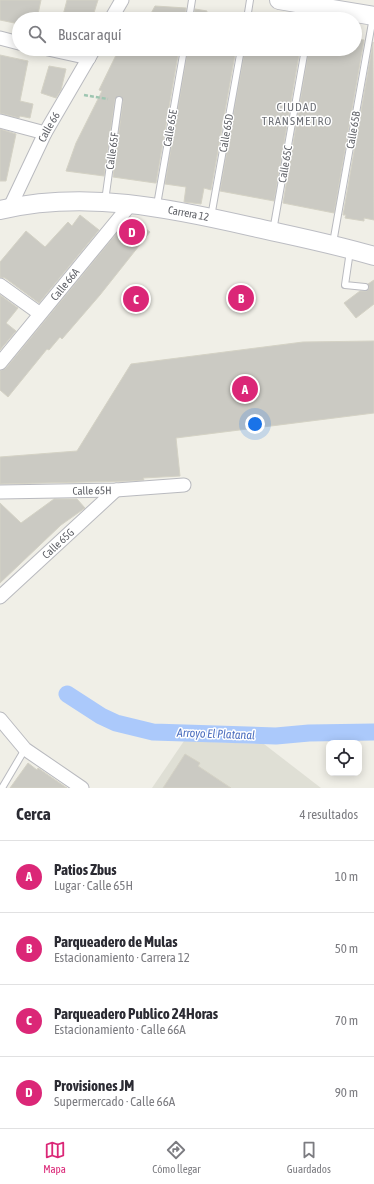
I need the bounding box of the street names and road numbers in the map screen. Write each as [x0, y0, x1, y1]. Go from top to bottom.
street label: Calle 65E [161, 108, 179, 147]
street label: Calle 66 [36, 110, 62, 144]
street label: Calle 65B [344, 110, 362, 150]
street label: Calle 65D [217, 113, 235, 153]
street label: Calle 65F [103, 131, 121, 170]
street label: Calle 65C [276, 144, 294, 184]
street label: Carrera 12 [167, 204, 210, 223]
street label: Calle 66A [48, 265, 82, 303]
street label: Calle 65H [72, 484, 112, 497]
street label: Calle 65G [40, 526, 76, 561]

